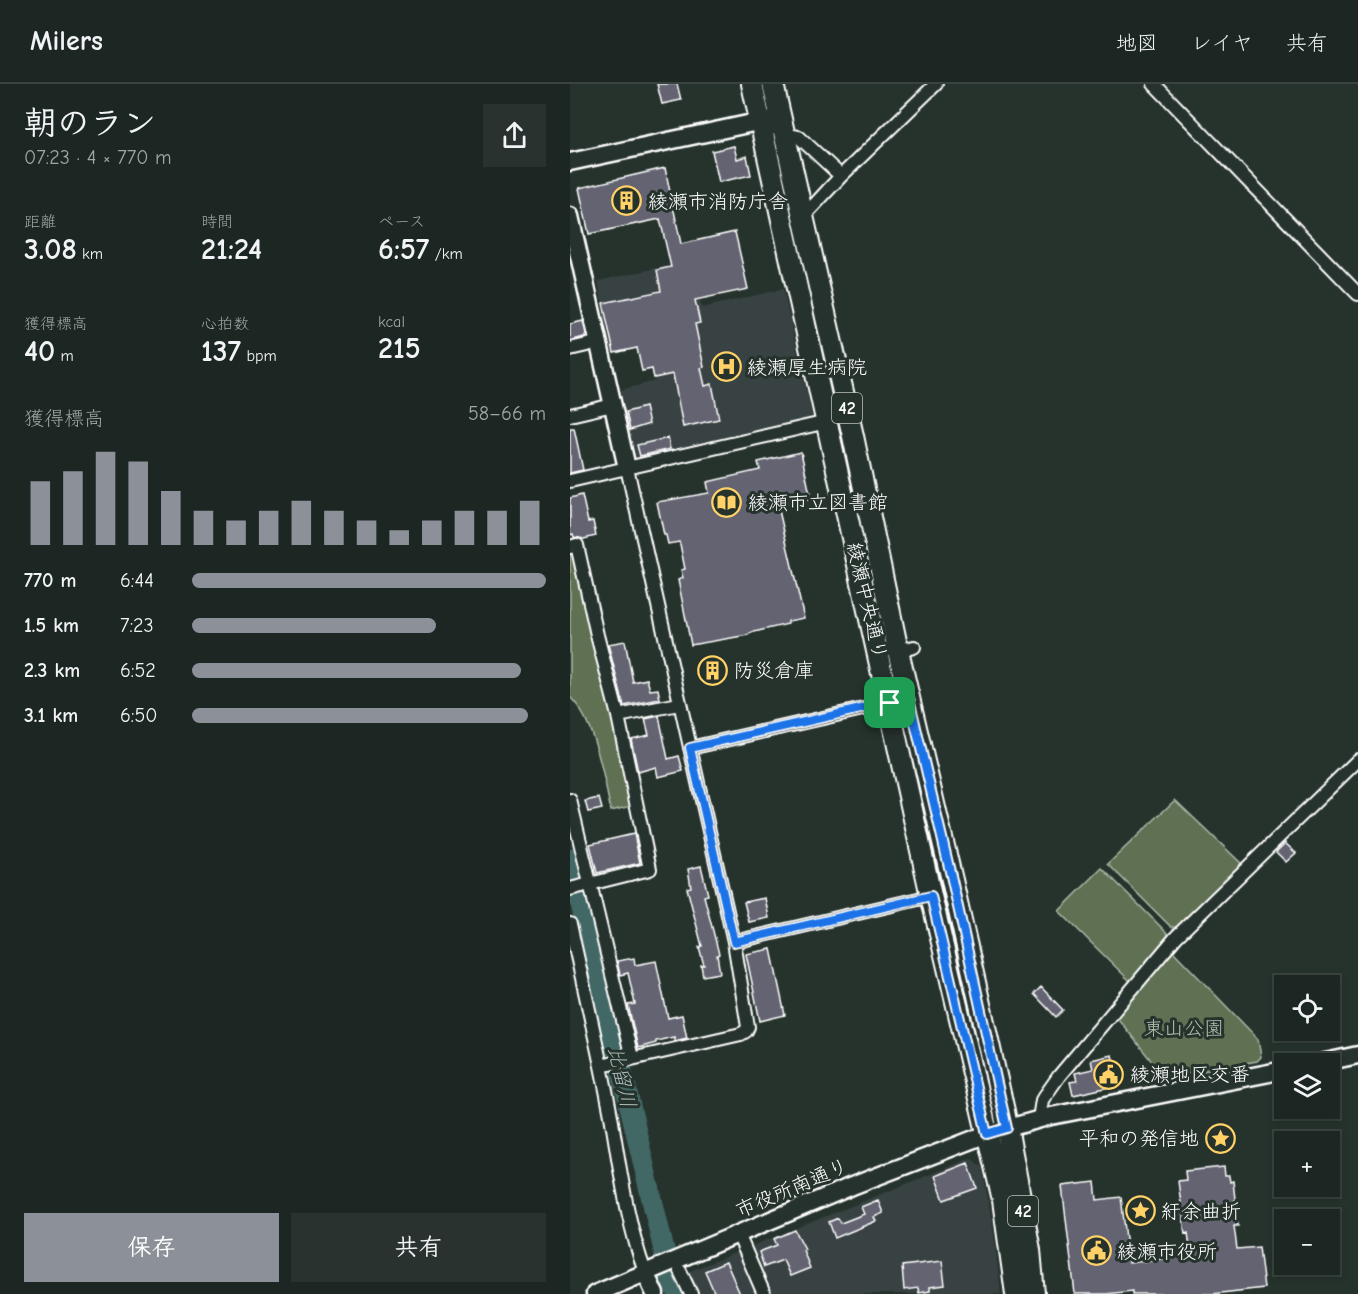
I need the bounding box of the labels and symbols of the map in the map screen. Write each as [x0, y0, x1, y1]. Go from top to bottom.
building icon: 綾瀬市消防庁舎 [611, 185, 643, 217]
place label: 綾瀬市消防庁舎 [648, 190, 788, 213]
hospital icon: 綾瀬厚生病院 [710, 351, 742, 383]
place label: 綾瀬厚生病院 [747, 356, 867, 379]
road number: 42 [832, 393, 862, 423]
library icon: 綾瀬市立図書館 [711, 486, 743, 518]
place label: 綾瀬市立図書館 [748, 491, 888, 514]
street label: 綾瀬中央通り [842, 540, 892, 662]
building icon: 防災倉庫 [697, 654, 729, 686]
place label: 防災倉庫 [734, 659, 814, 682]
pin [864, 677, 915, 728]
park label: 東山公園 [1144, 1017, 1224, 1040]
water label: 比留川 [603, 1044, 641, 1110]
public building icon: 綾瀬地区交番 [1093, 1058, 1125, 1090]
place label: 綾瀬地区交番 [1130, 1063, 1250, 1086]
place icon: 平和の発信地 [1204, 1122, 1236, 1154]
place label: 平和の発信地 [1079, 1127, 1199, 1150]
street label: 市役所南通り [732, 1154, 852, 1222]
place icon: 紆余曲折 [1124, 1195, 1156, 1227]
road number: 42 [1008, 1196, 1038, 1226]
place label: 紆余曲折 [1161, 1200, 1241, 1223]
public building icon: 綾瀬市役所 [1080, 1235, 1112, 1267]
place label: 綾瀬市役所 [1117, 1240, 1217, 1263]

